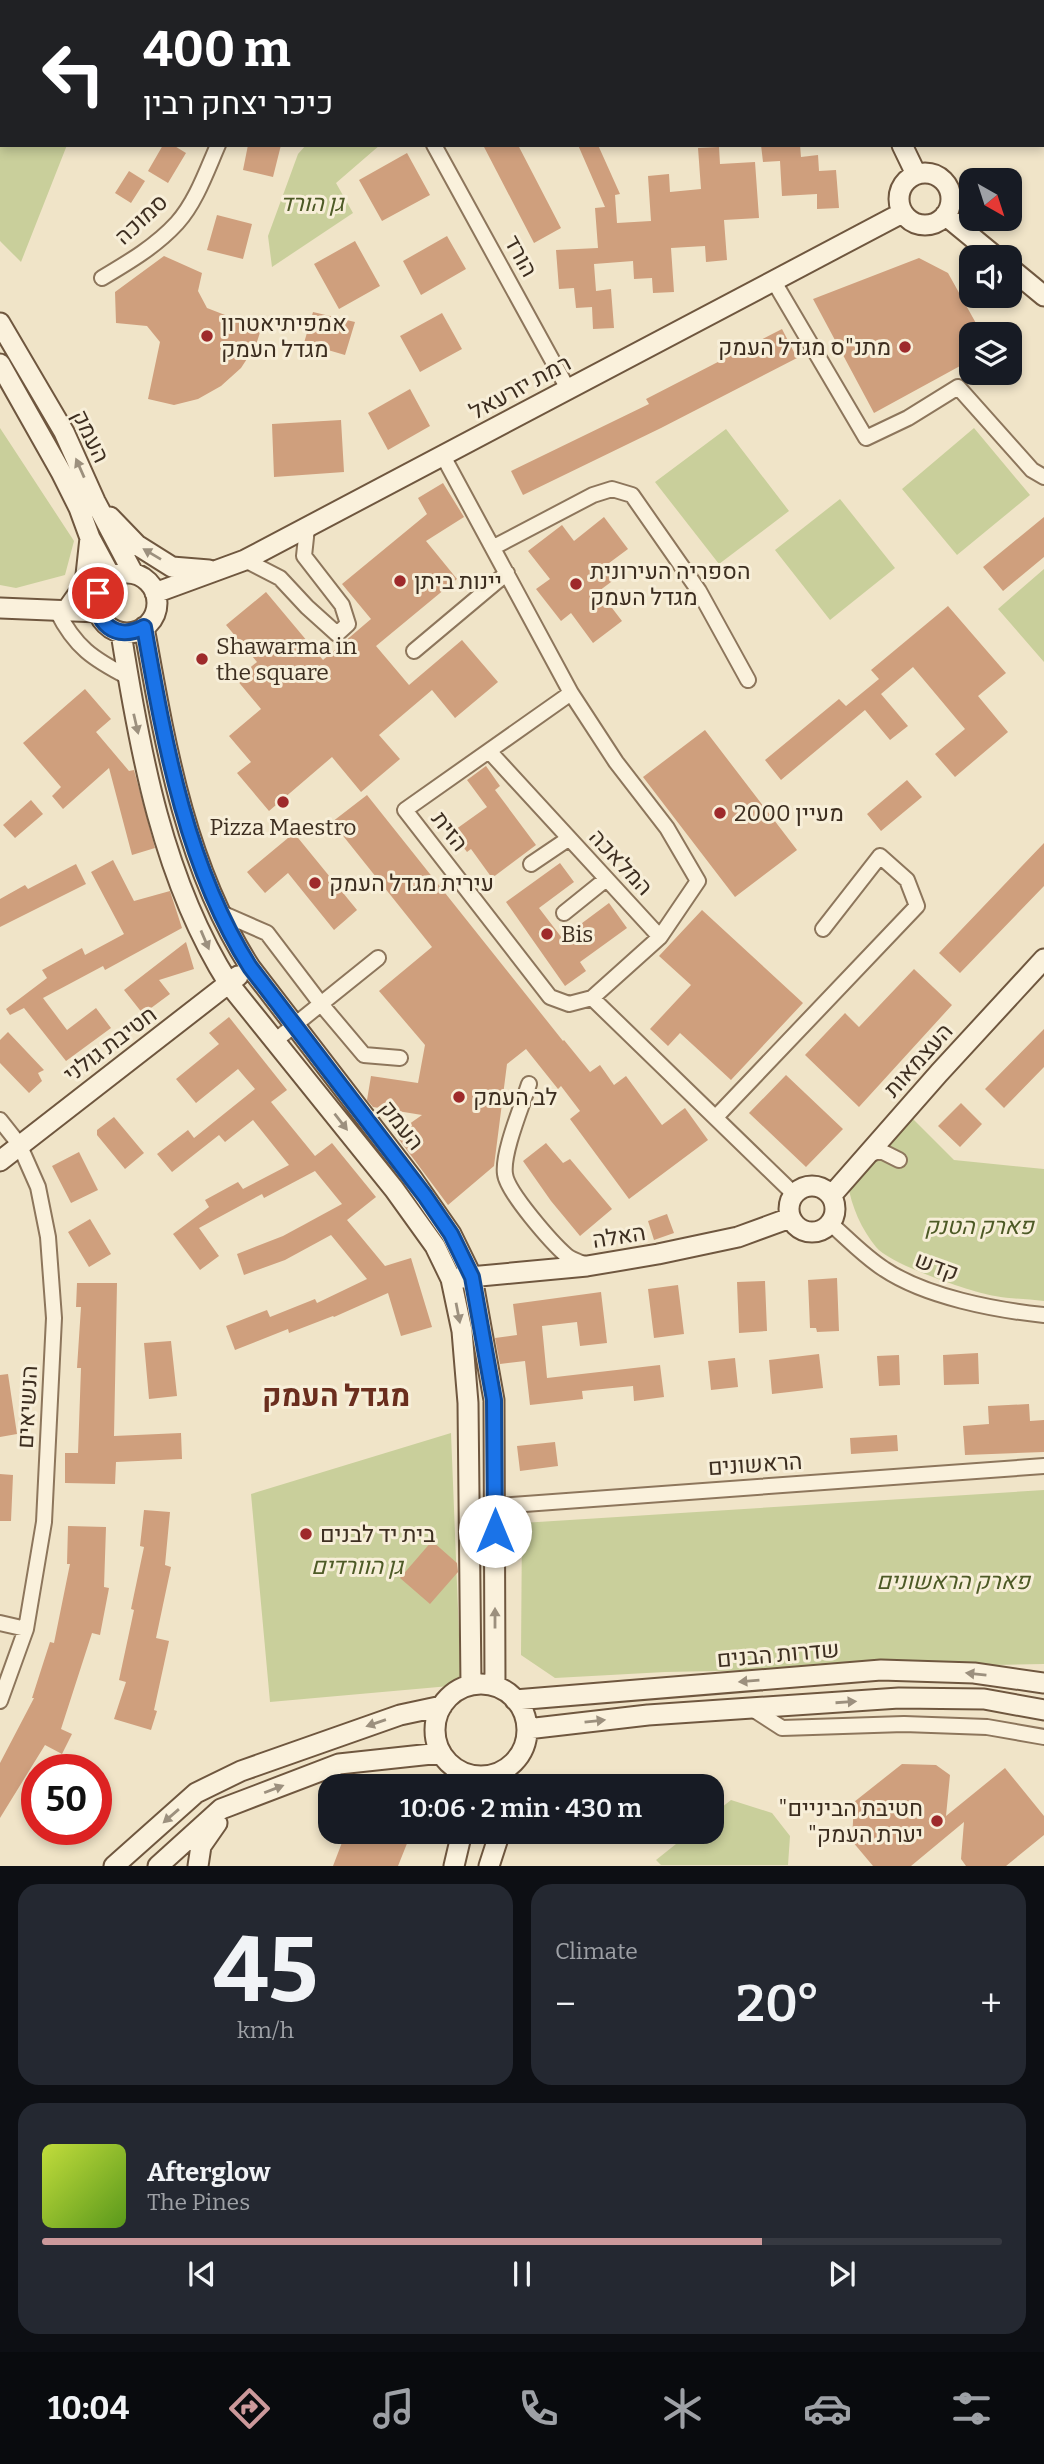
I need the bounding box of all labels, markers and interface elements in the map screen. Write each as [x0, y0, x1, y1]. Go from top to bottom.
text: 400 m [143, 20, 291, 79]
icon: left [28, 28, 119, 119]
text: כיכר יצחק רבין [143, 84, 333, 122]
north arrow [959, 168, 1022, 231]
map controls [959, 168, 1022, 385]
street label: סמוכה [109, 188, 173, 250]
park label: גן הורד [280, 189, 346, 217]
street label: הורד [498, 230, 544, 282]
button: sound [959, 245, 1022, 308]
place label: אמפיתיאטרון מגדל העמק [221, 309, 347, 363]
button: layers [959, 322, 1022, 385]
marker: אמפיתיאטרון מגדל העמק [199, 328, 215, 344]
place label: מתנ"ס מגדל העמק [718, 333, 891, 361]
marker: מתנ"ס מגדל העמק [897, 339, 913, 355]
street label: רמת יזרעאל [464, 349, 576, 425]
street label: העמק [66, 405, 116, 467]
one-way arrow [74, 458, 85, 479]
one-way arrow [143, 548, 162, 561]
place label: הספריה העירונית מגדל העמק [590, 557, 750, 611]
pin [68, 563, 128, 623]
place label: יינות ביתן [414, 567, 502, 595]
marker: יינות ביתן [392, 573, 408, 589]
icon: arrive [79, 574, 117, 612]
marker: הספריה העירונית מגדל העמק [568, 576, 584, 592]
place label: Shawarma in the square [216, 632, 357, 686]
marker: Shawarma in the square [194, 651, 210, 667]
one-way arrow [131, 713, 142, 735]
marker: Pizza Maestro [275, 794, 291, 810]
place label: מעיין 2000 [734, 799, 844, 827]
street label: הזית [426, 805, 474, 857]
marker: מעיין 2000 [712, 805, 728, 821]
place label: Pizza Maestro [209, 813, 357, 841]
street label: המלאכה [583, 823, 659, 901]
place label: עירית מגדל העמק [329, 869, 494, 897]
marker: עירית מגדל העמק [307, 875, 323, 891]
place label: Bis [561, 920, 593, 948]
marker: Bis [539, 926, 555, 942]
one-way arrow [199, 930, 211, 950]
street label: חטיבת גולני [58, 1000, 162, 1088]
street label: העצמאות [878, 1017, 958, 1103]
place label: לב העמק [473, 1083, 557, 1111]
marker: לב העמק [451, 1089, 467, 1105]
street label: העמק [374, 1094, 430, 1156]
one-way arrow [333, 1112, 348, 1130]
park label: פארק הטנק [924, 1212, 1035, 1240]
street label: האלה [590, 1218, 648, 1254]
street label: קדש [911, 1245, 963, 1287]
one-way arrow [452, 1302, 463, 1324]
street label: הנשיאים [11, 1365, 43, 1449]
district label: מגדל העמק [262, 1378, 410, 1414]
street label: הראשונים [707, 1447, 803, 1481]
position arrow [458, 1494, 532, 1568]
place label: בית יד לבנים [320, 1520, 435, 1548]
marker: בית יד לבנים [298, 1526, 314, 1542]
park label: גן הוורדים [311, 1552, 405, 1580]
park label: פארק הראשונים [876, 1567, 1031, 1595]
one-way arrow [489, 1607, 501, 1629]
street label: שדרות הבנים [716, 1635, 840, 1673]
one-way arrow [965, 1668, 987, 1679]
one-way arrow [738, 1676, 760, 1687]
one-way arrow [835, 1696, 857, 1707]
one-way arrow [584, 1715, 606, 1726]
one-way arrow [365, 1718, 386, 1729]
speed limit sign: 50 [21, 1754, 112, 1845]
one-way arrow [264, 1783, 285, 1794]
text: 10:06 · 2 min · 430 m [400, 1793, 642, 1824]
place label: "חטיבת הביניים "יערת העמק [779, 1794, 923, 1848]
one-way arrow [162, 1808, 179, 1823]
marker: "חטיבת הביניים "יערת העמק [929, 1813, 945, 1829]
text: 45 [213, 1916, 318, 2025]
text: Climate [555, 1937, 638, 1965]
text: 20° [736, 1972, 820, 2035]
text: − [555, 1981, 576, 2027]
text: + [980, 1981, 1002, 2027]
text: km/h [237, 2016, 294, 2044]
text: Afterglow [147, 2157, 270, 2188]
text: The Pines [147, 2188, 250, 2216]
icon: previous [183, 2255, 221, 2293]
icon: pause [503, 2255, 541, 2293]
icon: next [823, 2255, 861, 2293]
icon: directions [225, 2384, 274, 2433]
icon: music [369, 2384, 418, 2433]
icon: phone [514, 2384, 563, 2433]
icon: climate [658, 2384, 707, 2433]
icon: car [803, 2384, 852, 2433]
icon: filters [947, 2384, 996, 2433]
text: 10:04 [48, 2389, 129, 2427]

